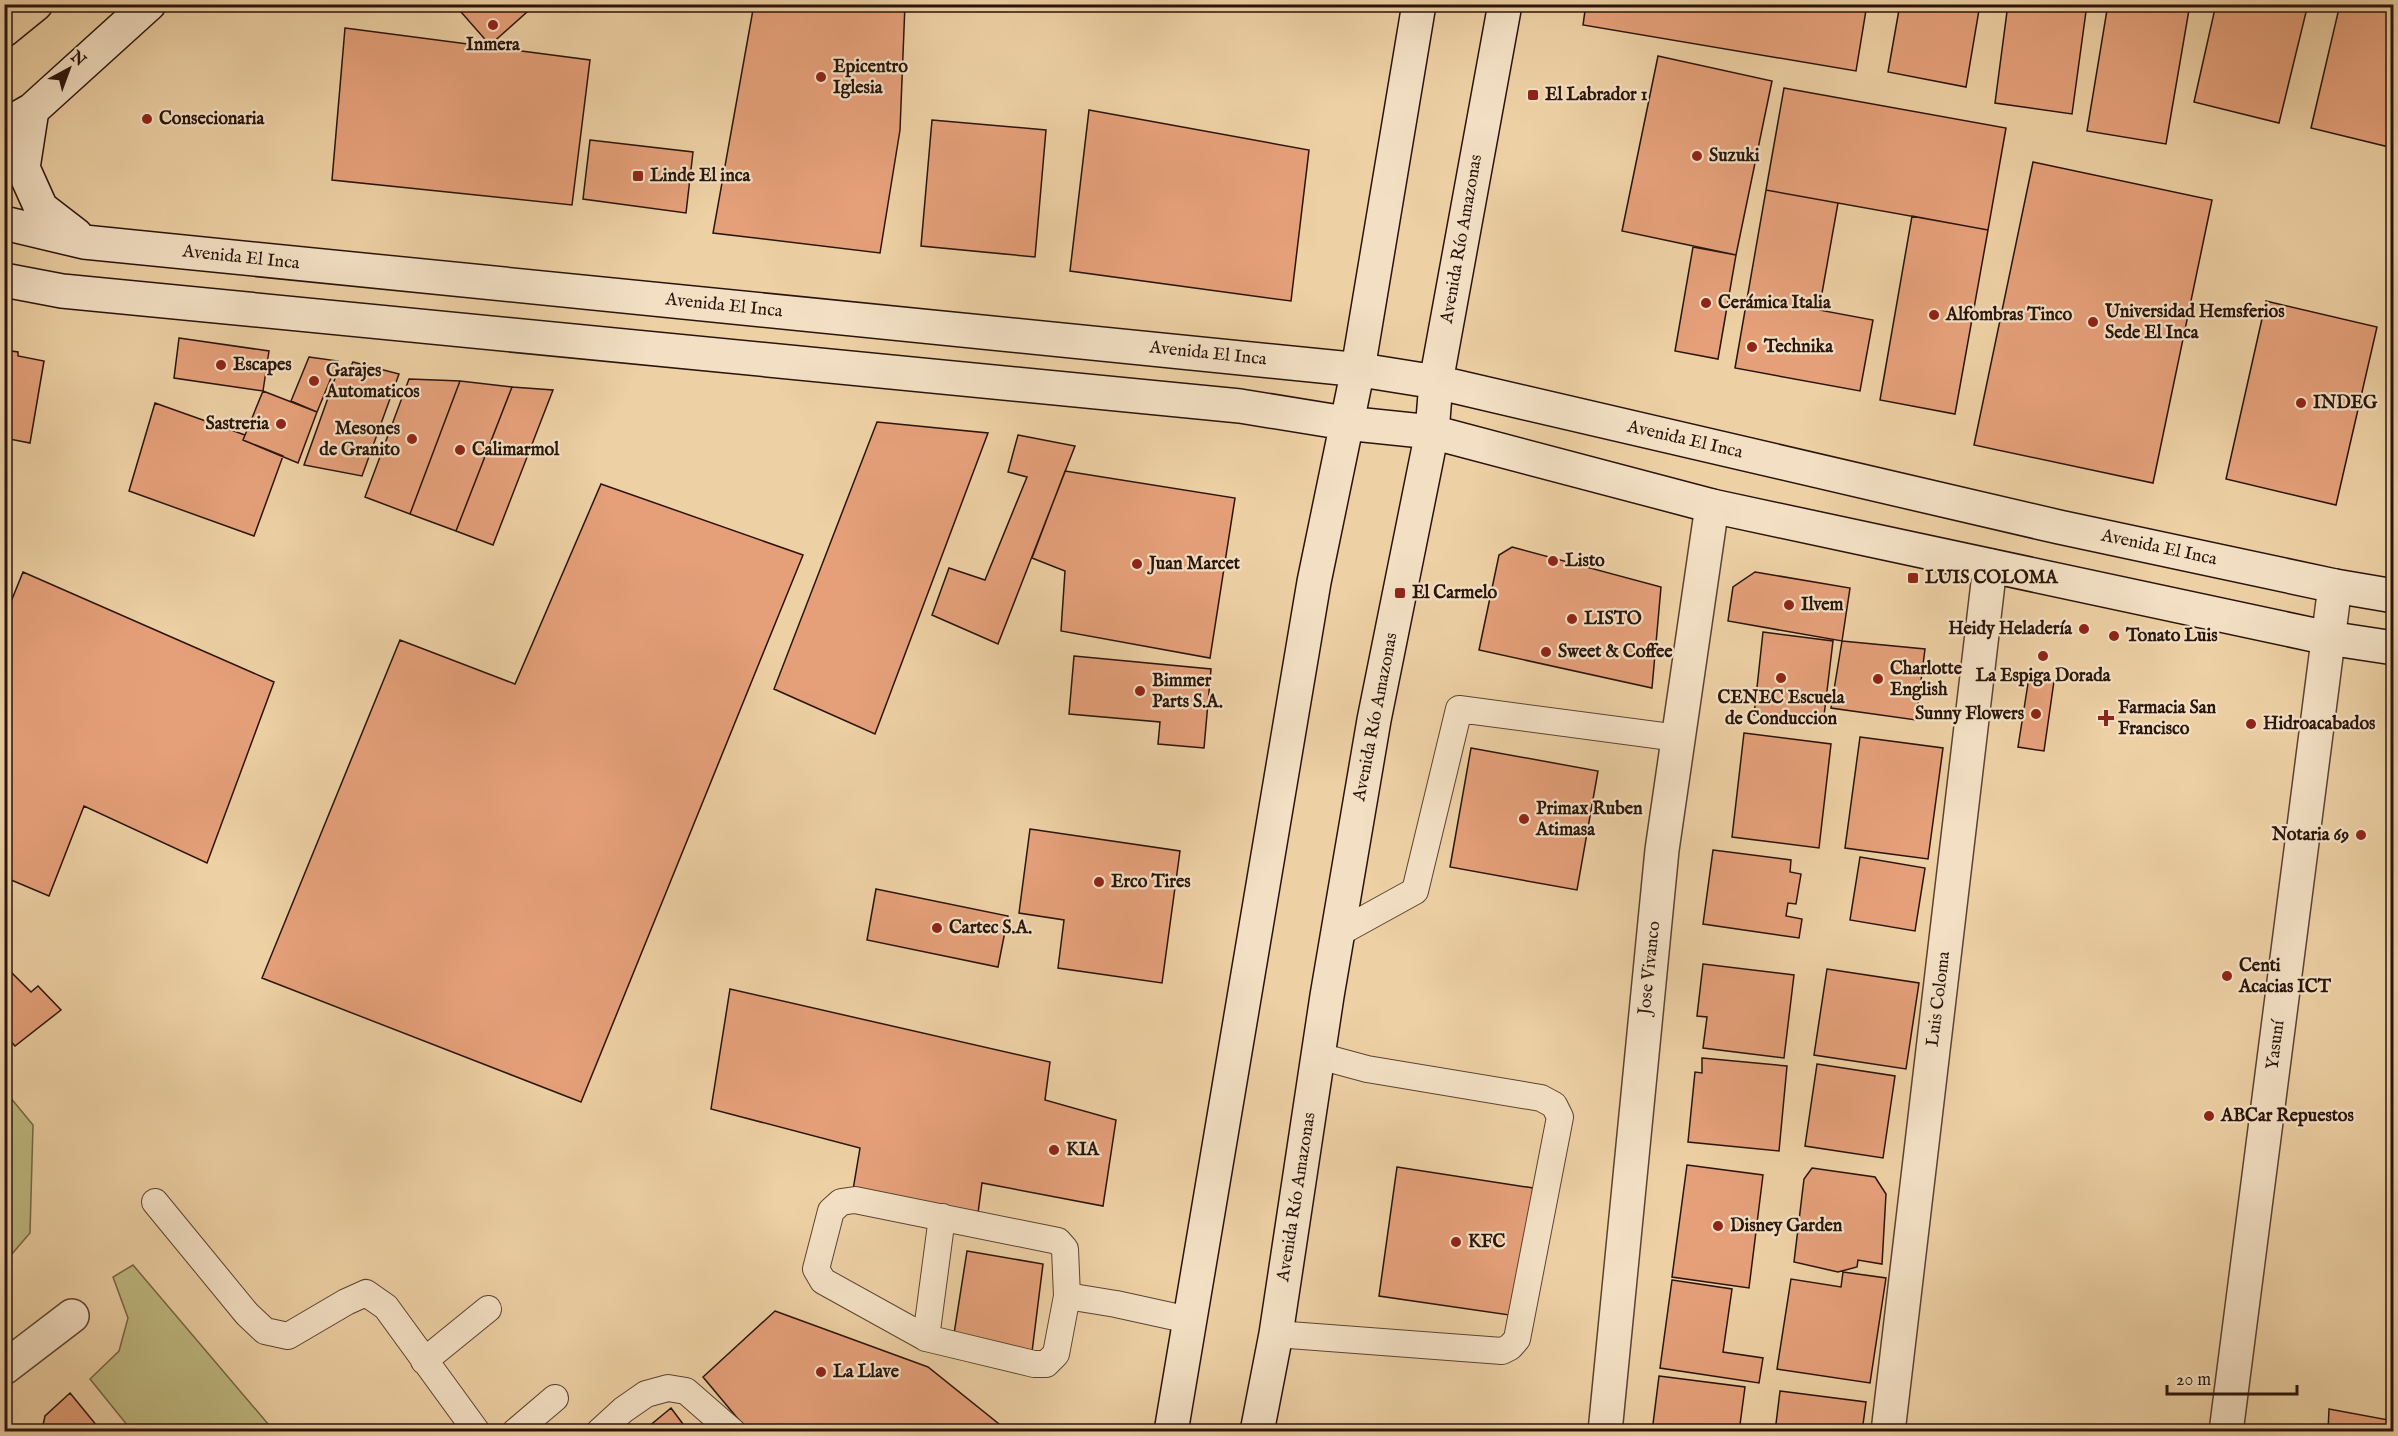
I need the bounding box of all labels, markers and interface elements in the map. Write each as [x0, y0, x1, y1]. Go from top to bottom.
marker: Inmera [486, 18, 500, 32]
place label: Inmera [466, 34, 521, 57]
north arrow [39, 39, 99, 99]
text: N [65, 46, 89, 71]
place label: Epicentro Iglesia [833, 56, 908, 100]
marker: Epicentro Iglesia [814, 70, 828, 84]
place label: El Labrador 1 [1545, 84, 1648, 107]
marker: El Labrador 1 [1526, 88, 1540, 102]
place label: Consecionaria [159, 108, 266, 131]
marker: Consecionaria [140, 112, 154, 126]
place label: Suzuki [1709, 145, 1760, 168]
marker: Suzuki [1690, 149, 1704, 163]
street label: Avenida Río Amazonas [1436, 153, 1488, 326]
place label: Linde El inca [650, 165, 751, 188]
marker: Linde El inca [631, 169, 645, 183]
street label: Avenida El Inca [180, 240, 301, 276]
street label: Avenida El Inca [663, 288, 784, 324]
place label: Cerámica Italia [1718, 292, 1832, 315]
marker: Cerámica Italia [1699, 296, 1713, 310]
place label: Universidad Hemsferios Sede El Inca [2104, 301, 2285, 345]
place label: Alfombras Tinco [1945, 304, 2073, 327]
marker: Alfombras Tinco [1927, 308, 1941, 322]
marker: Universidad Hemsferios Sede El Inca [2086, 315, 2100, 329]
street label: Avenida El Inca [1147, 336, 1268, 372]
place label: Technika [1763, 336, 1834, 359]
marker: Technika [1745, 340, 1759, 354]
place label: Escapes [233, 354, 292, 377]
marker: Escapes [214, 358, 228, 372]
place label: Garajes Automaticos [325, 360, 420, 404]
marker: Garajes Automaticos [307, 374, 321, 388]
place label: INDEG [2313, 392, 2378, 415]
marker: INDEG [2294, 396, 2308, 410]
place label: Sastreria [205, 413, 270, 436]
street label: Avenida El Inca [1624, 415, 1745, 464]
marker: Sastreria [274, 417, 288, 431]
place label: Mesones de Granito [319, 418, 401, 462]
marker: Mesones de Granito [405, 432, 419, 446]
place label: Calimarmol [472, 439, 560, 462]
marker: Calimarmol [453, 443, 467, 457]
street label: Avenida El Inca [2098, 524, 2219, 572]
place label: Listo [1565, 550, 1605, 573]
place label: Juan Marcet [1147, 553, 1241, 576]
marker: Listo [1546, 554, 1560, 568]
marker: Juan Marcet [1130, 557, 1144, 571]
place label: LUIS COLOMA [1925, 567, 2059, 590]
marker: LUIS COLOMA [1906, 571, 1920, 585]
place label: El Carmelo [1412, 582, 1498, 605]
marker: El Carmelo [1393, 586, 1407, 600]
place label: Ilvem [1801, 594, 1844, 617]
marker: Ilvem [1782, 598, 1796, 612]
place label: LISTO [1584, 608, 1642, 631]
marker: LISTO [1565, 612, 1579, 626]
place label: Heidy Heladería [1948, 618, 2073, 641]
marker: Heidy Heladería [2077, 622, 2091, 636]
place label: Tonato Luis [2125, 625, 2218, 648]
marker: Tonato Luis [2107, 629, 2121, 643]
street label: Avenida Río Amazonas [1348, 631, 1404, 804]
place label: Sweet & Coffee [1558, 641, 1673, 664]
marker: Sweet & Coffee [1539, 645, 1553, 659]
marker: La Espiga Dorada [2036, 649, 2050, 663]
place label: Charlotte English [1890, 658, 1963, 702]
place label: La Espiga Dorada [1975, 665, 2112, 688]
place label: Bimmer Parts S.A. [1152, 670, 1223, 714]
marker: CENEC Escuela de Conduccion [1774, 671, 1788, 685]
marker: Charlotte English [1871, 672, 1885, 686]
marker: Bimmer Parts S.A. [1133, 684, 1147, 698]
place label: CENEC Escuela de Conduccion [1717, 687, 1846, 731]
place label: Farmacia San Francisco [2118, 697, 2216, 741]
place label: Sunny Flowers [1915, 703, 2025, 726]
marker: Sunny Flowers [2029, 707, 2043, 721]
marker: Farmacia San Francisco [2099, 711, 2113, 725]
place label: Hidroacabados [2263, 713, 2376, 736]
marker: Hidroacabados [2244, 717, 2258, 731]
place label: Primax Ruben Atimasa [1535, 798, 1643, 842]
marker: Primax Ruben Atimasa [1517, 812, 1531, 826]
place label: Notaria 69 [2271, 824, 2349, 847]
marker: Notaria 69 [2354, 828, 2368, 842]
place label: Erco Tires [1111, 871, 1191, 894]
marker: Erco Tires [1092, 875, 1106, 889]
place label: Cartec S.A. [949, 917, 1032, 940]
street label: Jose Vivanco [1633, 920, 1666, 1018]
marker: Cartec S.A. [930, 921, 944, 935]
street label: Luis Coloma [1922, 950, 1956, 1048]
place label: Centi Acacias ICT [2238, 955, 2332, 999]
marker: Centi Acacias ICT [2220, 969, 2234, 983]
street label: Yasuní [2262, 1018, 2291, 1071]
place label: ABCar Repuestos [2220, 1105, 2355, 1128]
marker: ABCar Repuestos [2202, 1109, 2216, 1123]
street label: Avenida Río Amazonas [1272, 1111, 1322, 1284]
place label: KIA [1066, 1139, 1100, 1162]
marker: KIA [1047, 1143, 1061, 1157]
place label: Disney Garden [1730, 1215, 1843, 1238]
marker: Disney Garden [1711, 1219, 1725, 1233]
place label: KFC [1468, 1231, 1505, 1254]
marker: KFC [1449, 1235, 1463, 1249]
scale bar [2167, 1358, 2298, 1396]
place label: La Llave [833, 1361, 900, 1384]
marker: La Llave [814, 1365, 828, 1379]
text: 20 m [2176, 1369, 2211, 1392]

